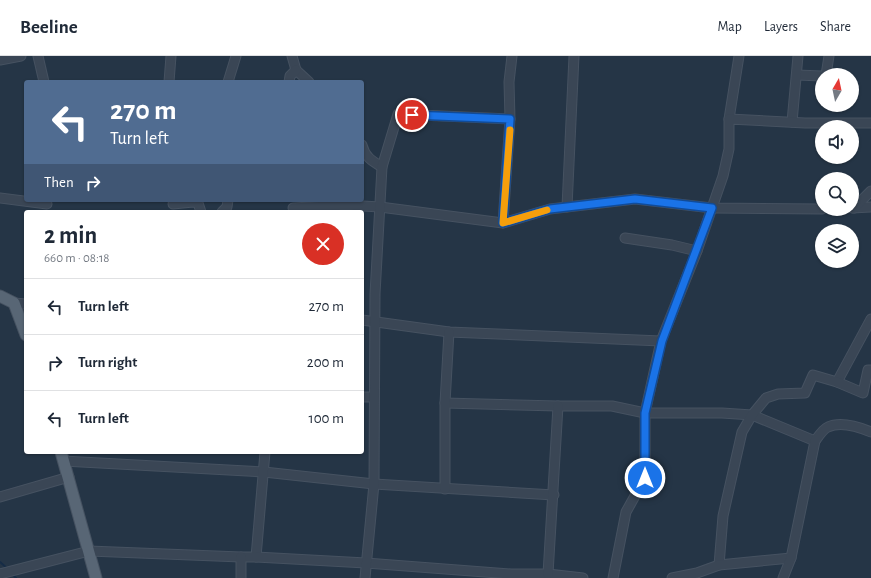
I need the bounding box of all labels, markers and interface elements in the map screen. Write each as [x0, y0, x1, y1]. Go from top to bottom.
text: Beeline [20, 18, 78, 37]
text: Map [717, 20, 742, 34]
text: Layers [764, 20, 798, 34]
text: Share [820, 20, 851, 34]
north arrow [815, 68, 859, 112]
map controls [815, 68, 859, 268]
icon: left [44, 96, 96, 148]
text: 270 m [110, 97, 177, 125]
pin [395, 98, 429, 132]
icon: arrive [401, 104, 423, 126]
button: sound [815, 120, 859, 164]
text: Turn left [110, 130, 169, 148]
icon: right [82, 172, 104, 194]
button: search [815, 172, 859, 216]
text: Then [44, 175, 74, 190]
button: close [302, 223, 344, 265]
text: 2 min [44, 224, 97, 248]
button: layers [815, 224, 859, 268]
text: 660 m · 08:18 [44, 252, 110, 265]
icon: left [44, 296, 66, 318]
text: Turn left [78, 299, 129, 314]
text: 270 m [309, 299, 344, 314]
icon: right [44, 352, 66, 374]
text: Turn right [78, 355, 137, 370]
text: 200 m [307, 355, 344, 370]
icon: left [44, 408, 66, 430]
text: Turn left [78, 411, 129, 426]
text: 100 m [309, 411, 344, 426]
position arrow [624, 457, 666, 499]

